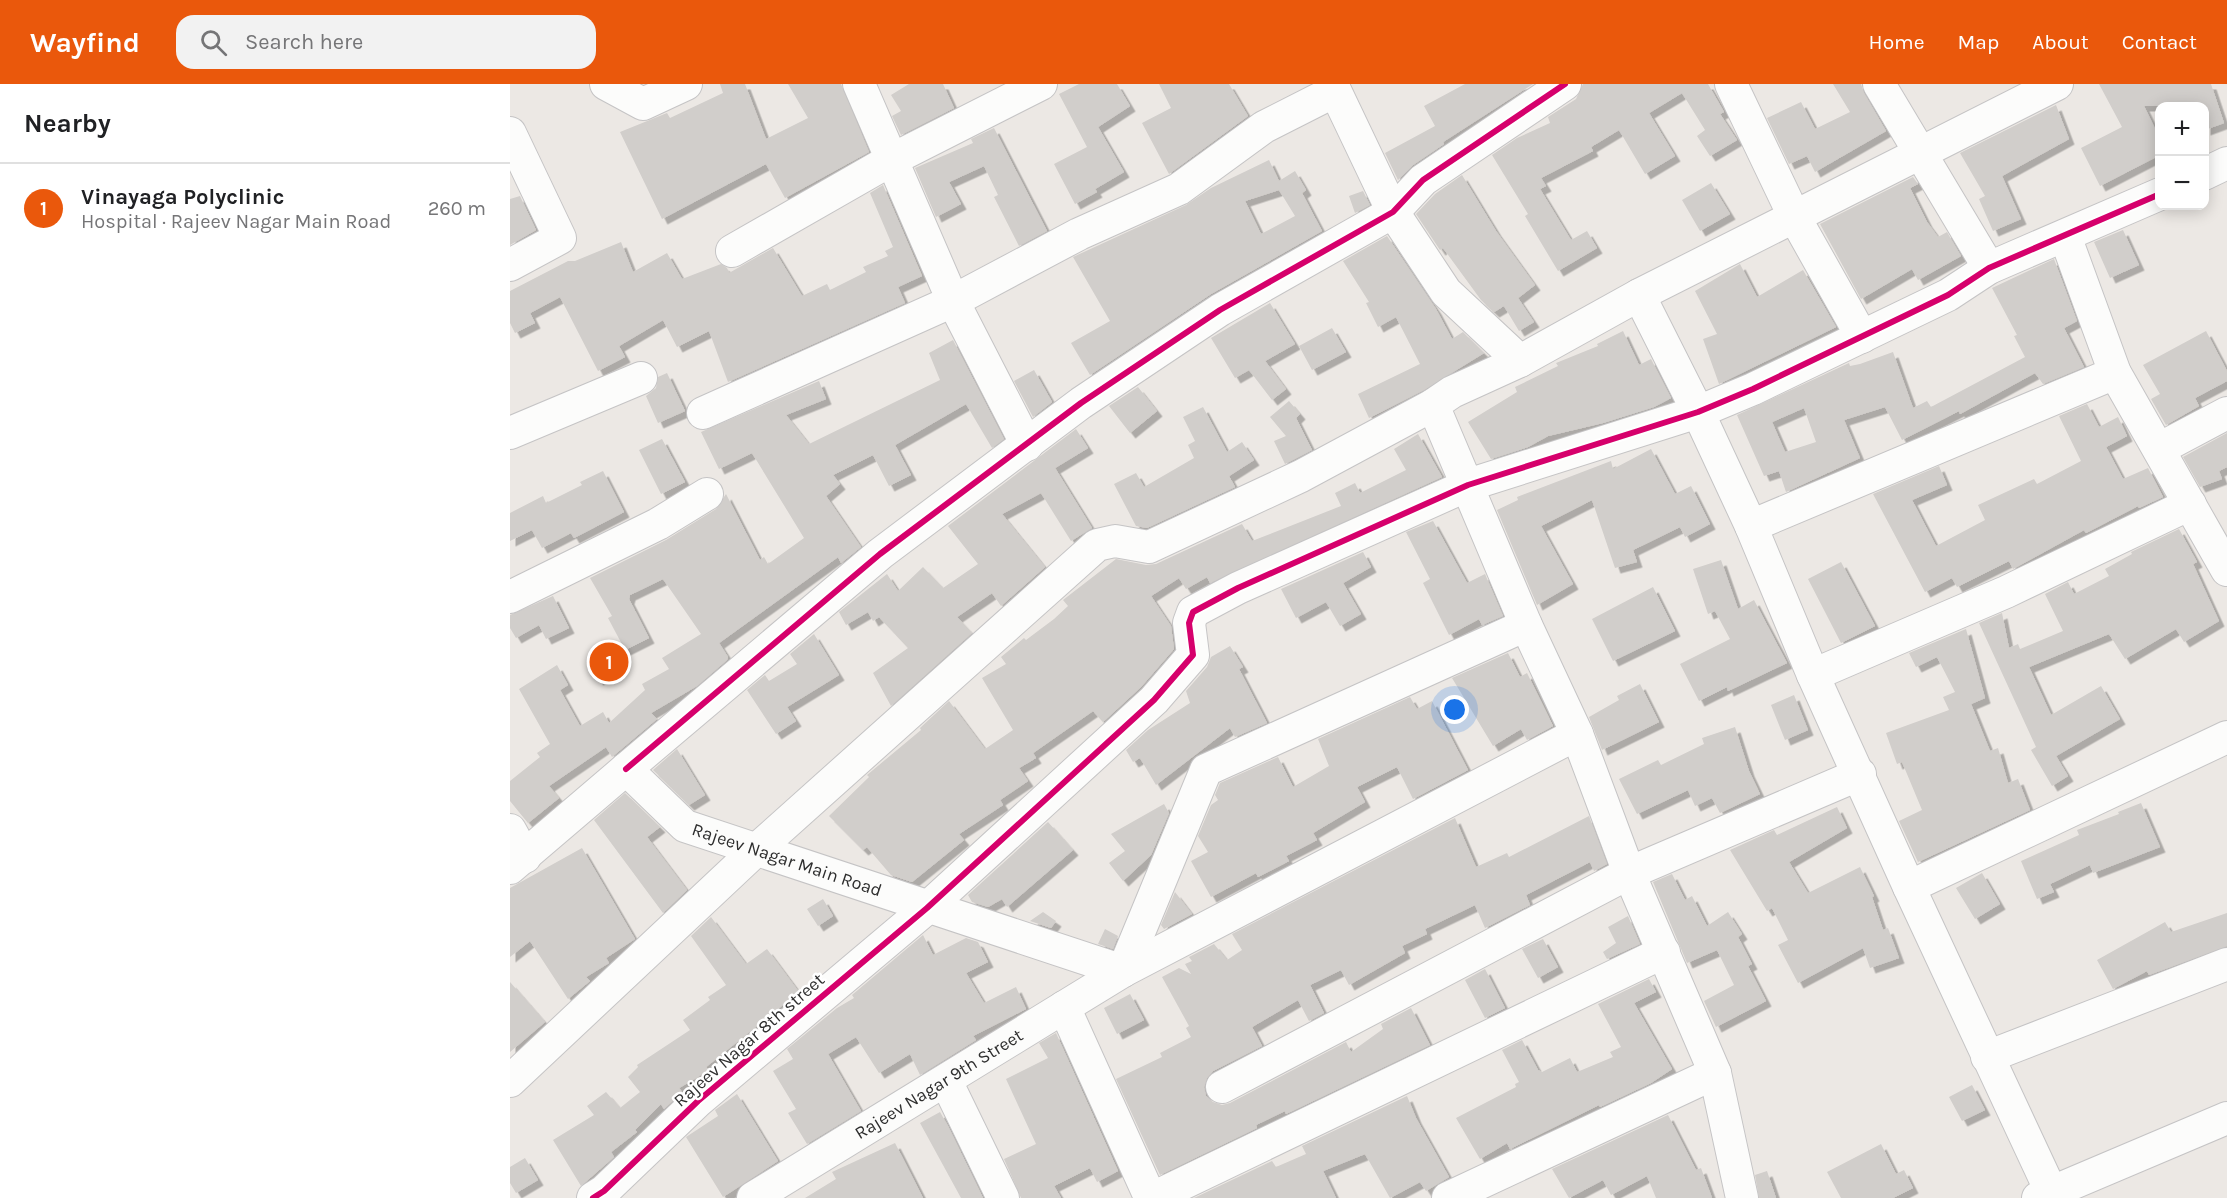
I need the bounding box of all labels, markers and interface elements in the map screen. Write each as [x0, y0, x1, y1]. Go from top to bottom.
search box [176, 15, 596, 69]
text: Wayfind [30, 26, 140, 59]
icon: search [197, 26, 230, 59]
text: Search here [245, 29, 363, 55]
text: Home [1869, 30, 1925, 54]
text: Map [1958, 30, 1999, 54]
text: About [2032, 30, 2089, 54]
text: Contact [2122, 30, 2197, 54]
map controls [2155, 102, 2209, 210]
button: + [2155, 102, 2209, 156]
text: Nearby [24, 108, 111, 139]
button: − [2155, 156, 2209, 210]
text: Vinayaga Polyclinic [81, 184, 284, 210]
text: 1 [40, 197, 47, 220]
text: 260 m [428, 197, 486, 220]
text: Hospital · Rajeev Nagar Main Road [81, 210, 391, 233]
pin: 1 [590, 640, 628, 684]
your location [1440, 695, 1469, 724]
street label: Rajeev Nagar Main Road [689, 818, 885, 901]
street label: Rajeev Nagar 8th street [669, 968, 829, 1111]
street label: Rajeev Nagar 9th Street [851, 1024, 1027, 1144]

